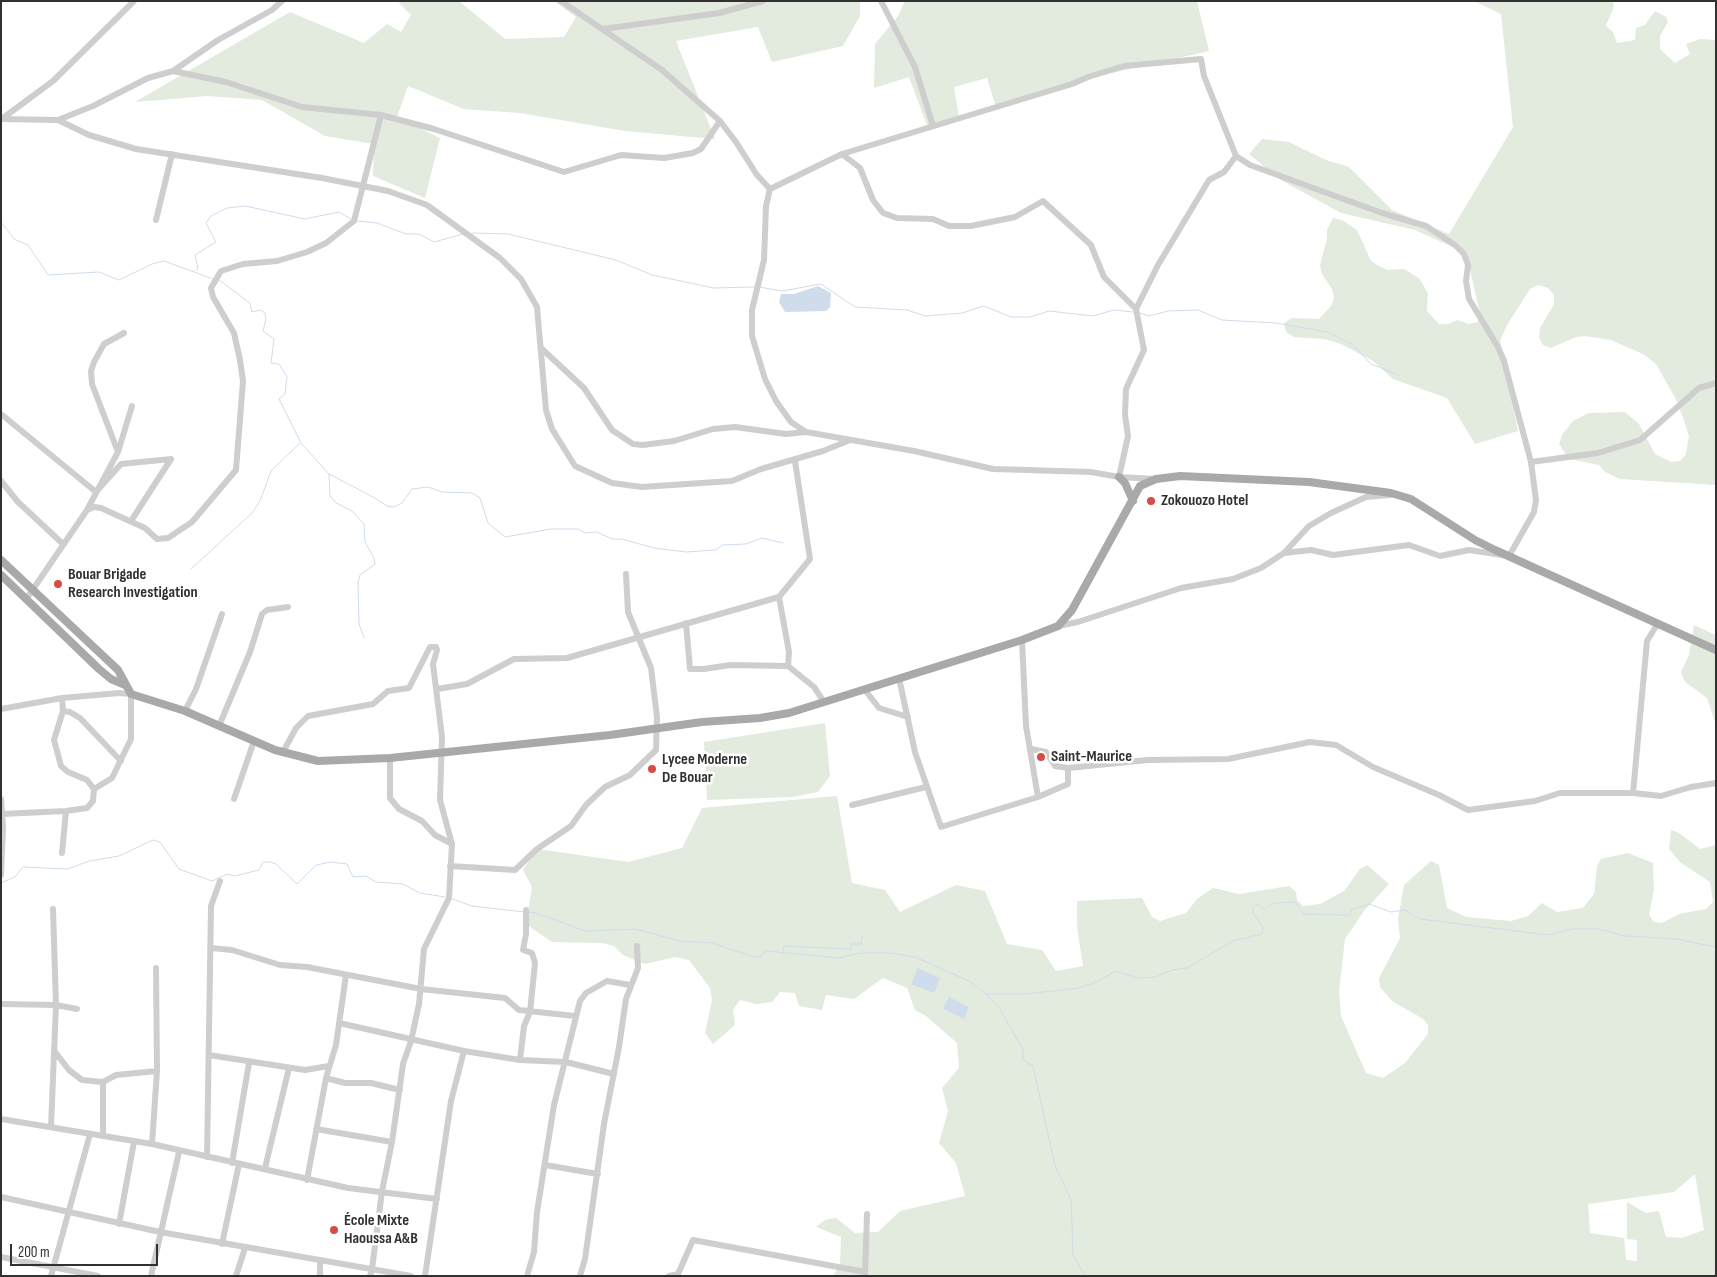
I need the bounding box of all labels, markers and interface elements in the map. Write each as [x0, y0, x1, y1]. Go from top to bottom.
place label: Zokouozo Hotel [1161, 491, 1248, 511]
marker: Zokouozo Hotel [1145, 495, 1157, 507]
place label: Bouar Brigade Research Investigation [68, 565, 198, 603]
marker: Bouar Brigade Research Investigation [52, 578, 64, 590]
place label: Saint-Maurice [1051, 747, 1132, 767]
place label: Lycee Moderne De Bouar [662, 750, 747, 788]
marker: Saint-Maurice [1035, 751, 1047, 763]
marker: Lycee Moderne De Bouar [646, 763, 658, 775]
place label: École Mixte Haoussa A&B [344, 1211, 418, 1249]
marker: École Mixte Haoussa A&B [328, 1224, 340, 1236]
scale bar [12, 1234, 160, 1266]
text: 200 m [18, 1243, 50, 1262]

